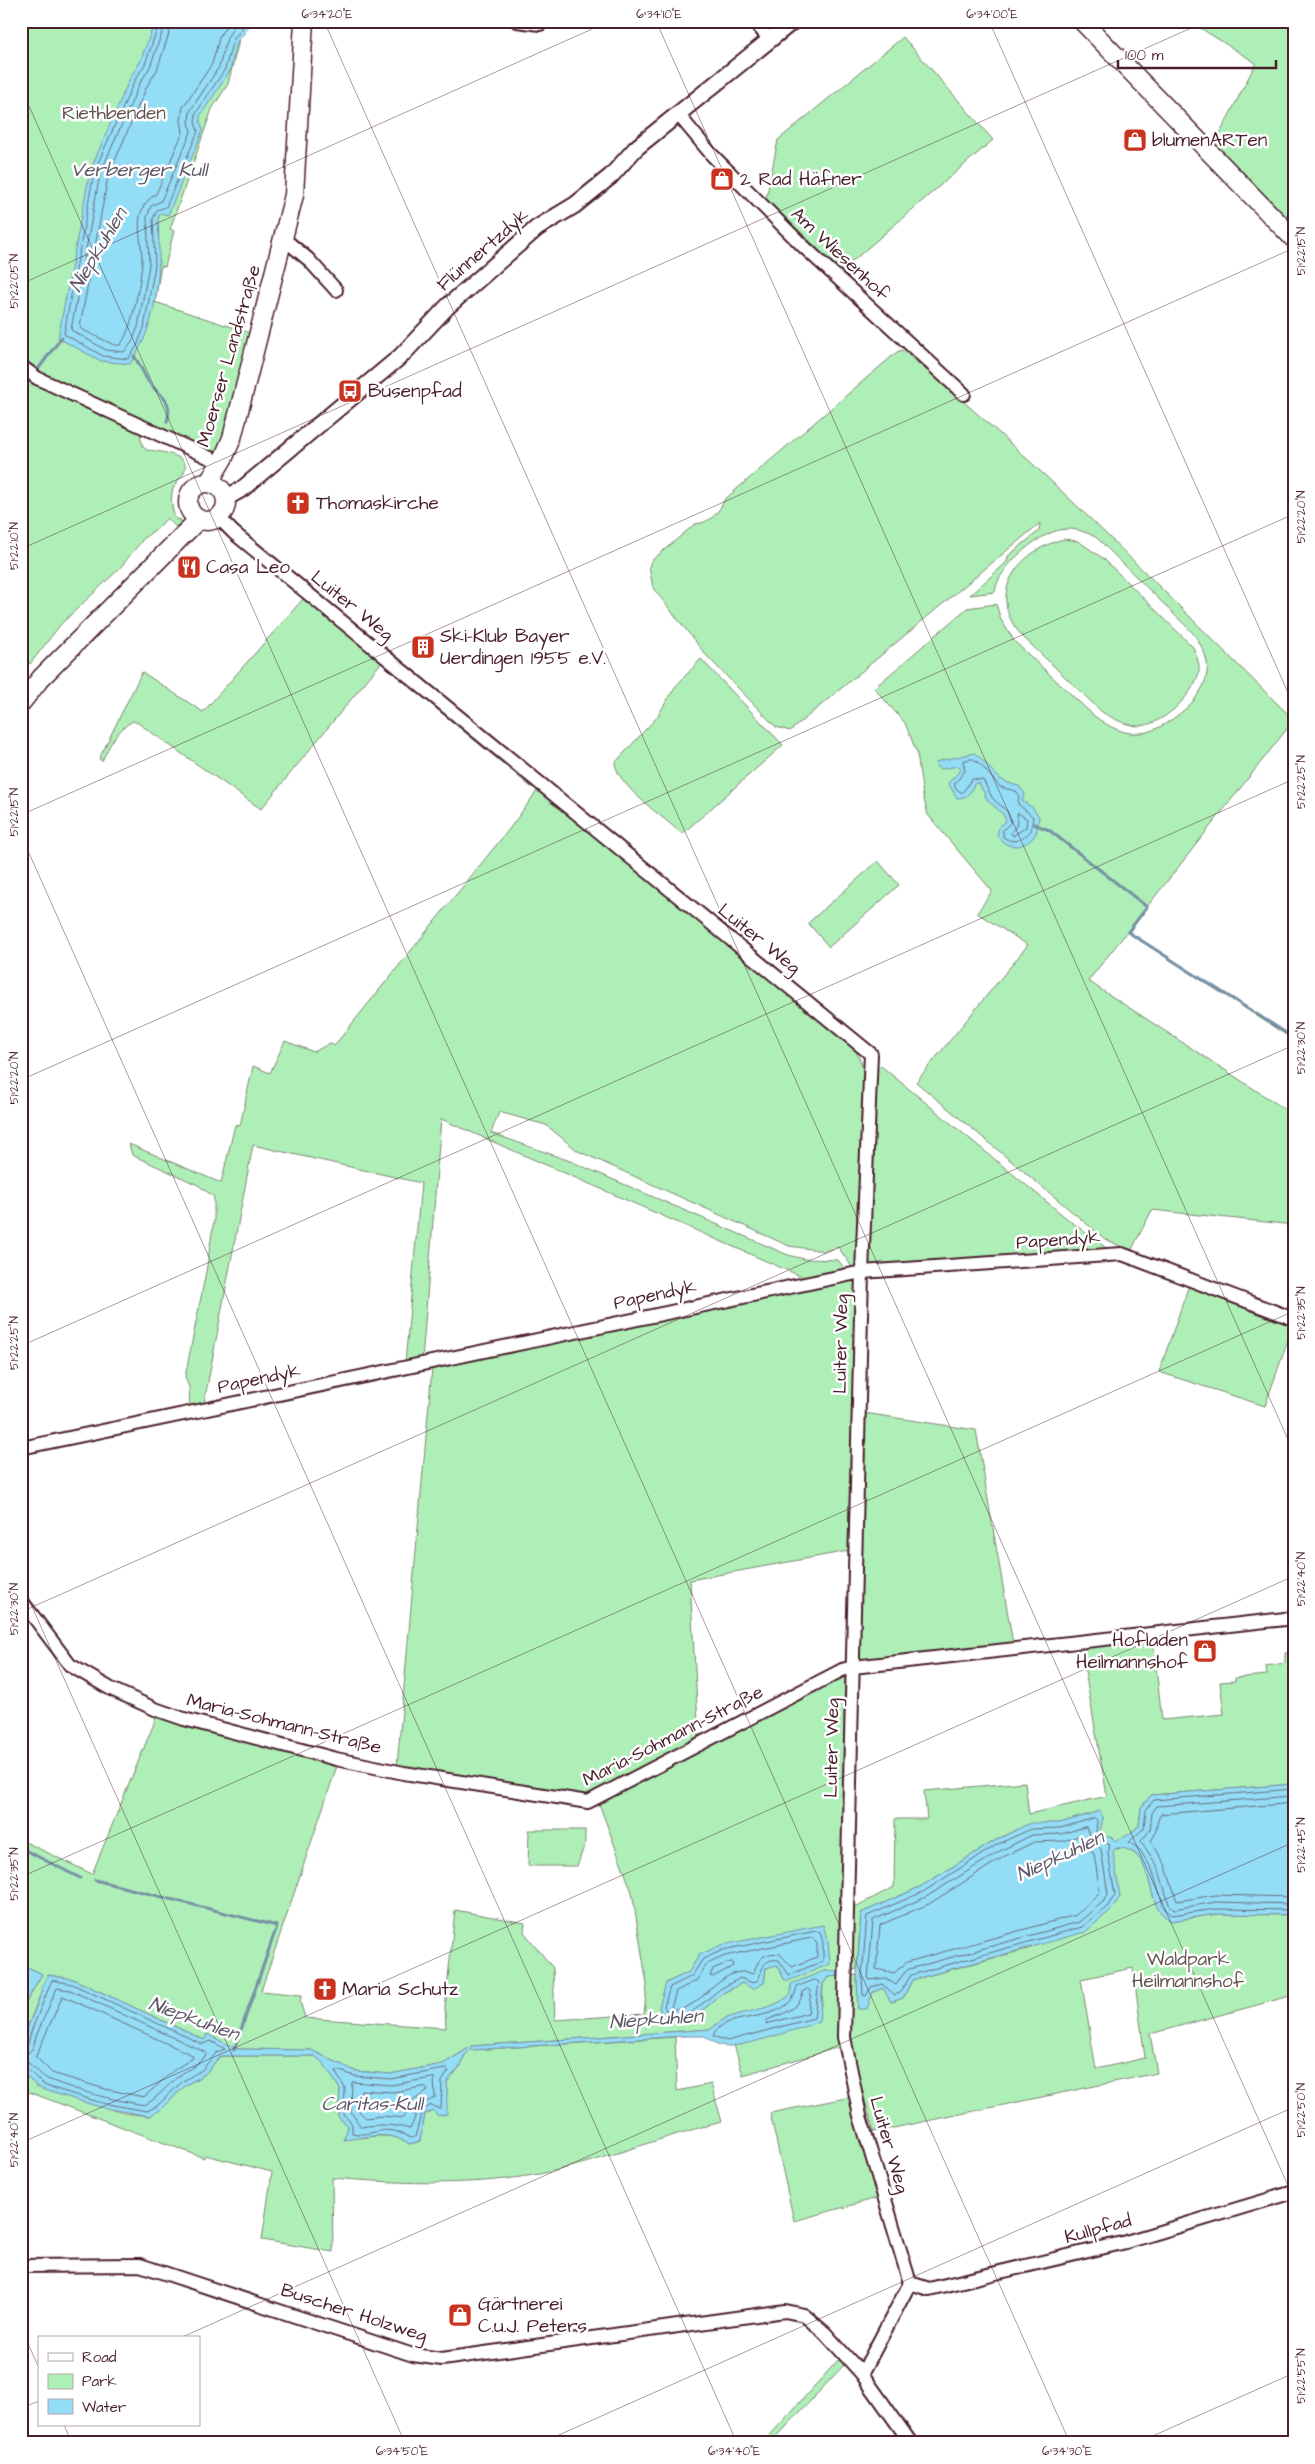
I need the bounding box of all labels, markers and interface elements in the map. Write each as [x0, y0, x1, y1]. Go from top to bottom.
text: 6°34'20"E [302, 6, 352, 23]
text: 6°34'10"E [636, 6, 682, 23]
text: 6°34'00"E [966, 6, 1018, 23]
scale bar [1118, 38, 1275, 70]
text: 100 m [1125, 45, 1164, 66]
park label: Riethbenden [62, 100, 166, 127]
shop icon: blumenARTen [1122, 127, 1148, 153]
place label: blumenARTen [1152, 127, 1267, 154]
water label: Verberger Kull [71, 156, 210, 185]
shop icon: 2 Rad Häfner [709, 166, 735, 192]
place label: 2 Rad Häfner [740, 166, 862, 193]
water label: Niepkuhlen [62, 201, 135, 297]
street label: Am Wiesenhof [785, 201, 896, 307]
street label: Flünnertzdyk [431, 202, 536, 298]
text: 51°22'15"N [1293, 226, 1310, 275]
text: 51°22'05"N [6, 253, 23, 308]
street label: Moerser Landstraße [190, 262, 268, 450]
bus stop icon: Busenpfad [337, 378, 363, 404]
place label: Busenpfad [368, 378, 462, 405]
church icon: Thomaskirche [285, 490, 311, 516]
place label: Thomaskirche [316, 490, 439, 517]
text: 51°22'20"N [1293, 490, 1310, 544]
text: 51°22'10"N [6, 522, 23, 570]
restaurant icon: Casa Leo [176, 554, 202, 580]
place label: Casa Leo [206, 554, 290, 581]
street label: Luiter Weg [304, 564, 399, 649]
place label: Ski-Klub Bayer Uerdingen 1955 e.V. [440, 623, 606, 673]
building icon: Ski-Klub Bayer Uerdingen 1955 e.V. [410, 634, 436, 660]
text: 51°22'25"N [1293, 754, 1310, 809]
text: 51°22'15"N [6, 787, 23, 836]
street label: Luiter Weg [711, 897, 806, 982]
text: 51°22'30"N [1293, 1021, 1310, 1074]
text: 51°22'20"N [6, 1051, 23, 1105]
street label: Papendyk [1015, 1224, 1101, 1257]
street label: Papendyk [611, 1273, 699, 1318]
text: 51°22'35"N [1293, 1286, 1310, 1340]
street label: Luiter Weg [827, 1294, 856, 1394]
text: 51°22'25"N [6, 1315, 23, 1370]
street label: Papendyk [215, 1357, 303, 1402]
text: 51°22'40"N [1293, 1551, 1310, 1606]
text: 51°22'30"N [6, 1582, 23, 1635]
place label: Hofladen Heilmannshof [1076, 1627, 1189, 1676]
shop icon: Hofladen Heilmannshof [1192, 1638, 1218, 1664]
street label: Maria-Sohmann-Straße [578, 1679, 768, 1793]
street label: Maria-Sohmann-Straße [184, 1687, 384, 1761]
street label: Luiter Weg [818, 1698, 847, 1798]
text: 51°22'45"N [1293, 1817, 1310, 1873]
water label: Niepkuhlen [1012, 1823, 1110, 1889]
text: 51°22'35"N [6, 1847, 23, 1901]
park label: Waldpark Heilmannshof [1132, 1946, 1245, 1995]
church icon: Maria Schutz [312, 1976, 338, 2002]
place label: Maria Schutz [342, 1976, 459, 2003]
water label: Niepkuhlen [145, 1990, 245, 2049]
water label: Niepkuhlen [608, 2002, 706, 2036]
text: 51°22'50"N [1293, 2082, 1310, 2137]
water label: Caritas-Kull [321, 2090, 426, 2118]
street label: Luiter Weg [861, 2093, 916, 2197]
text: 51°22'40"N [6, 2112, 23, 2167]
street label: Kullpfad [1061, 2207, 1135, 2251]
street label: Buscher Holzweg [277, 2277, 431, 2350]
place label: Gärtnerei C.u.J. Peters [478, 2291, 587, 2340]
shop icon: Gärtnerei C.u.J. Peters [447, 2302, 473, 2328]
legend [38, 2336, 200, 2426]
text: Road [82, 2347, 117, 2368]
text: 51°22'55"N [1293, 2348, 1310, 2404]
text: Park [82, 2371, 117, 2392]
text: Water [82, 2397, 126, 2418]
text: 6°34'50"E [376, 2443, 428, 2460]
text: 6°34'40"E [708, 2443, 760, 2460]
text: 6°34'30"E [1042, 2443, 1092, 2460]

